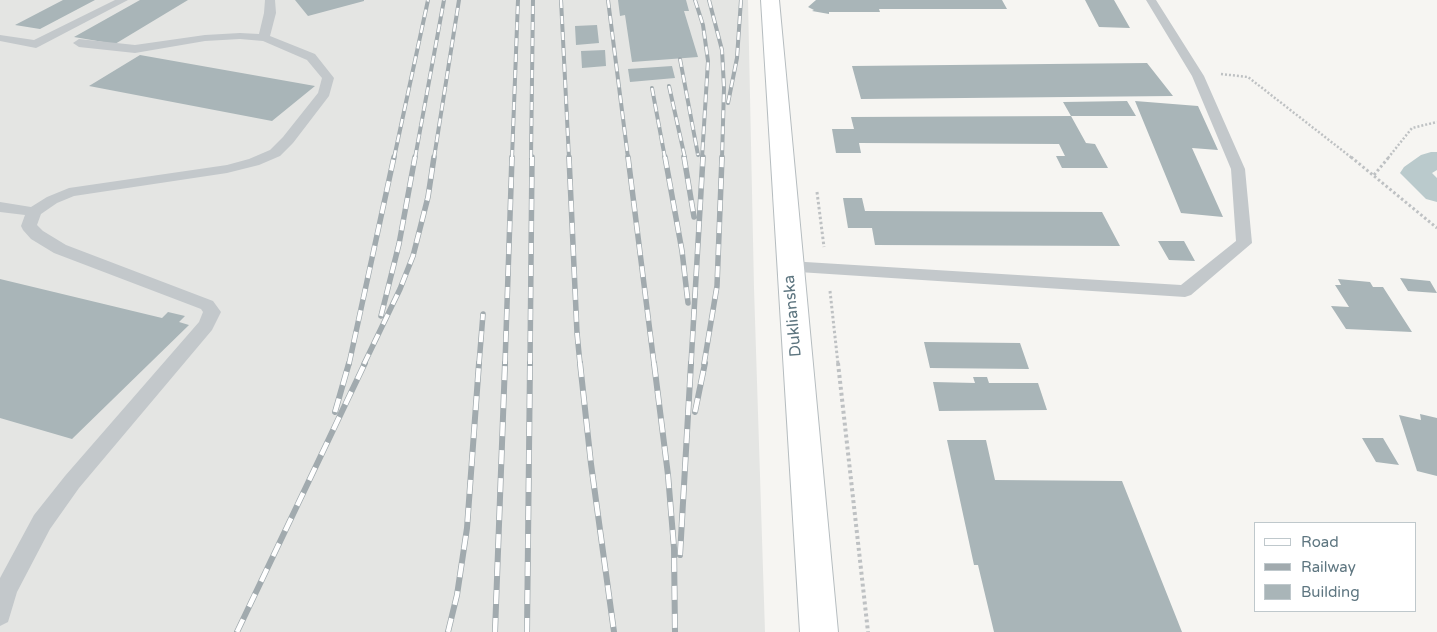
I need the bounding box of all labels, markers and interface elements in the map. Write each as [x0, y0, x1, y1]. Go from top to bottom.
street label: Duklianska [780, 274, 806, 358]
legend [1254, 522, 1417, 612]
text: Road [1301, 533, 1339, 551]
text: Railway [1301, 558, 1356, 576]
text: Building [1301, 583, 1360, 601]

